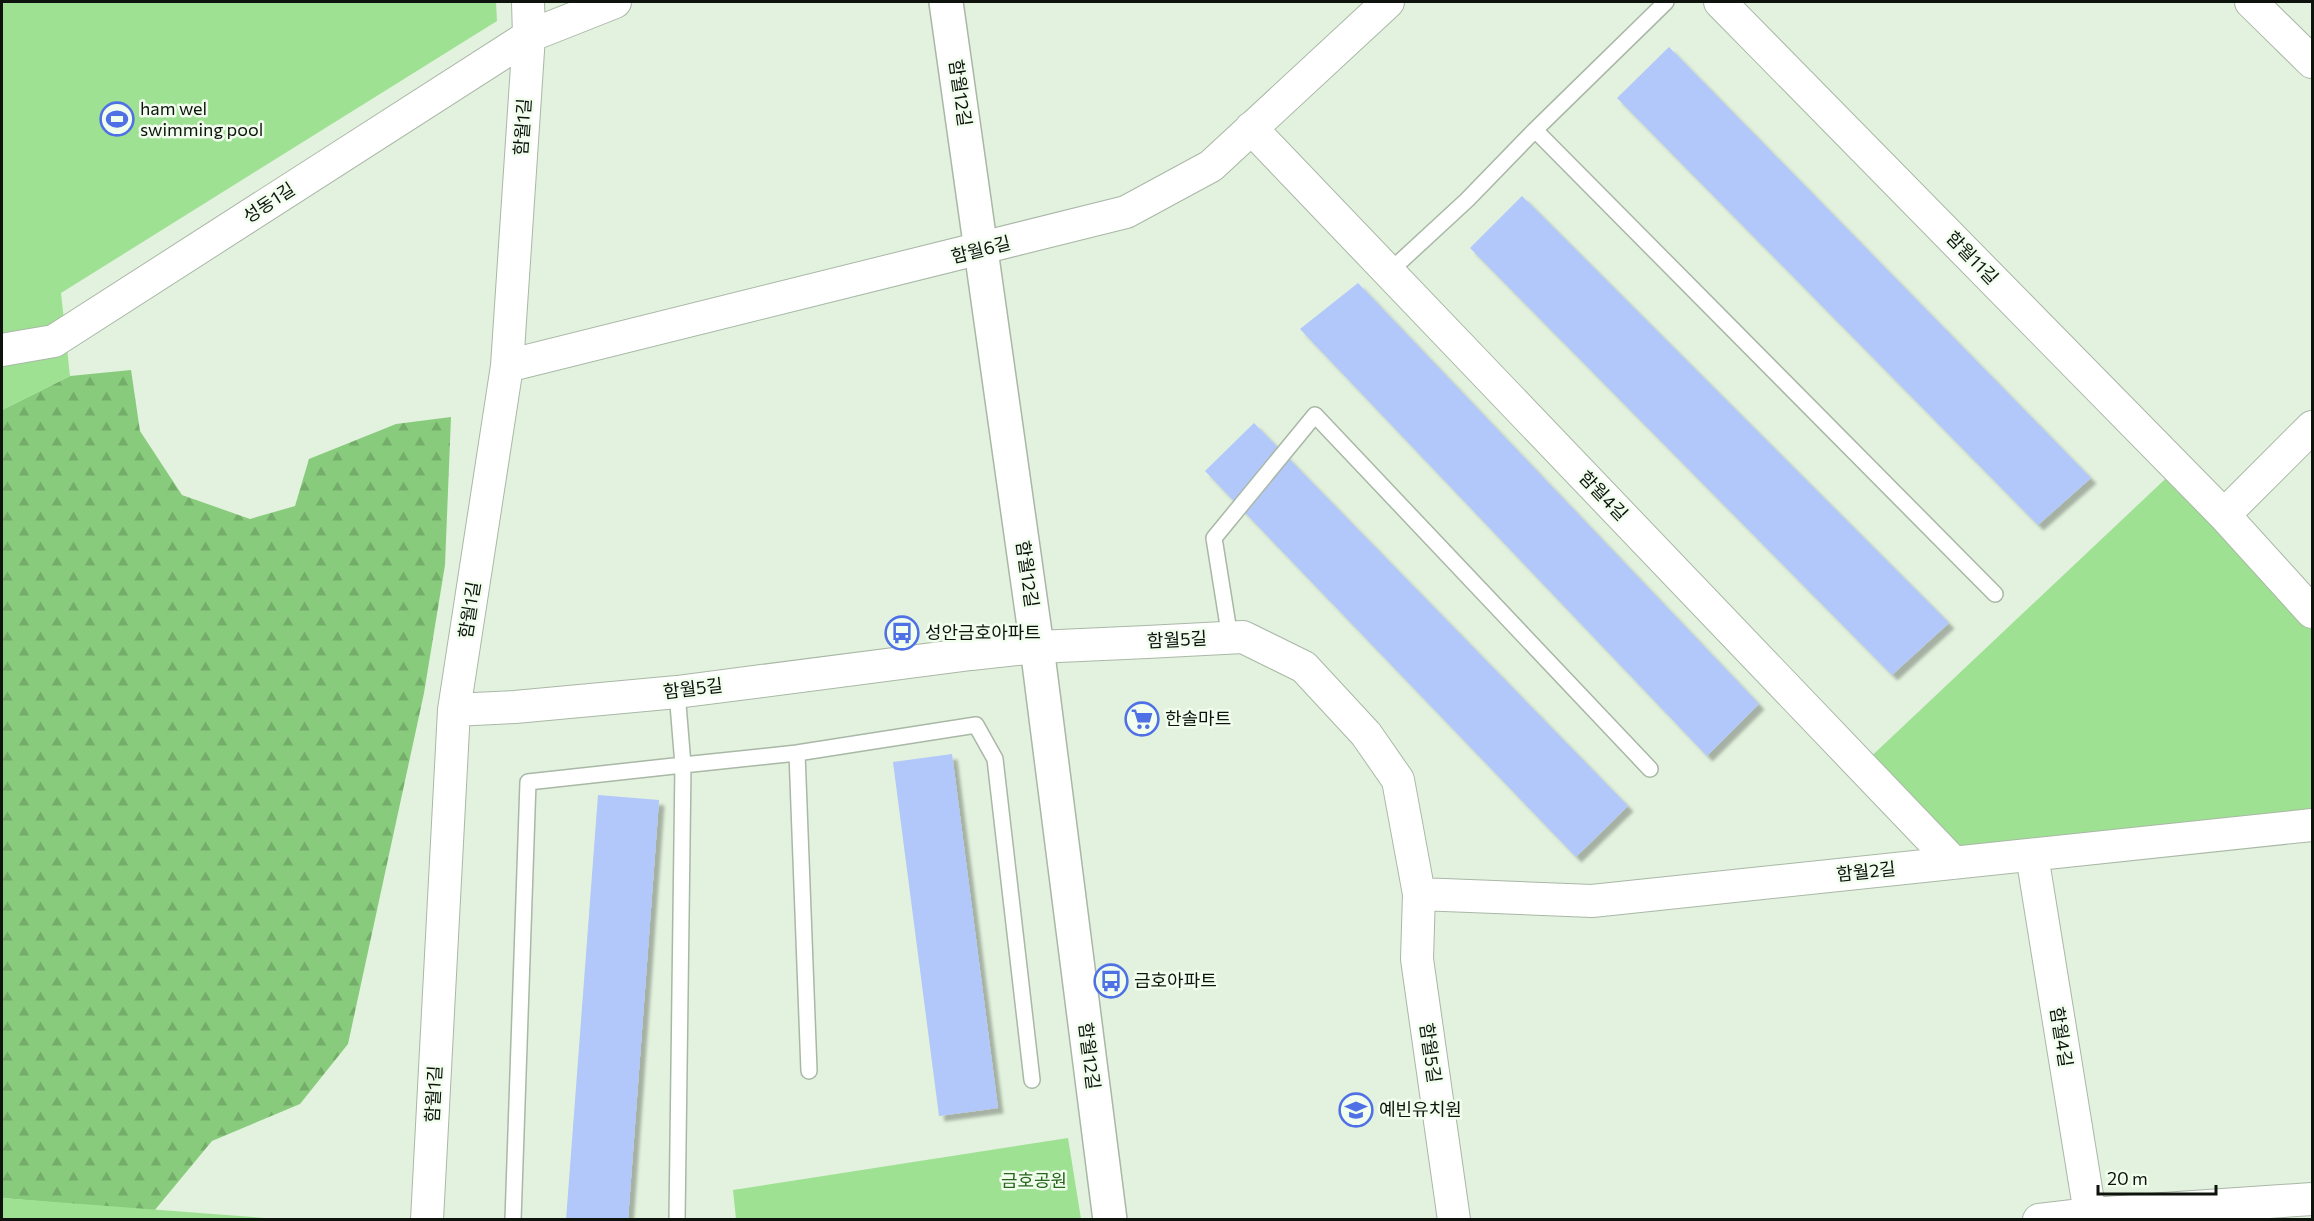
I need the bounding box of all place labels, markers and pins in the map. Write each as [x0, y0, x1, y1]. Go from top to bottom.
place label: ham wel swimming pool [140, 97, 263, 140]
sports icon: ham wel swimming pool [99, 101, 135, 137]
bus stop icon: 성안금호아파트 [884, 615, 920, 651]
place label: 성안금호아파트 [925, 621, 1041, 643]
supermarket icon: 한솔마트 [1124, 701, 1160, 737]
place label: 한솔마트 [1165, 707, 1231, 729]
bus stop icon: 금호아파트 [1093, 963, 1129, 999]
place label: 금호아파트 [1134, 969, 1217, 991]
school or university icon: 예빈유치원 [1338, 1092, 1374, 1128]
place label: 예빈유치원 [1379, 1098, 1462, 1120]

